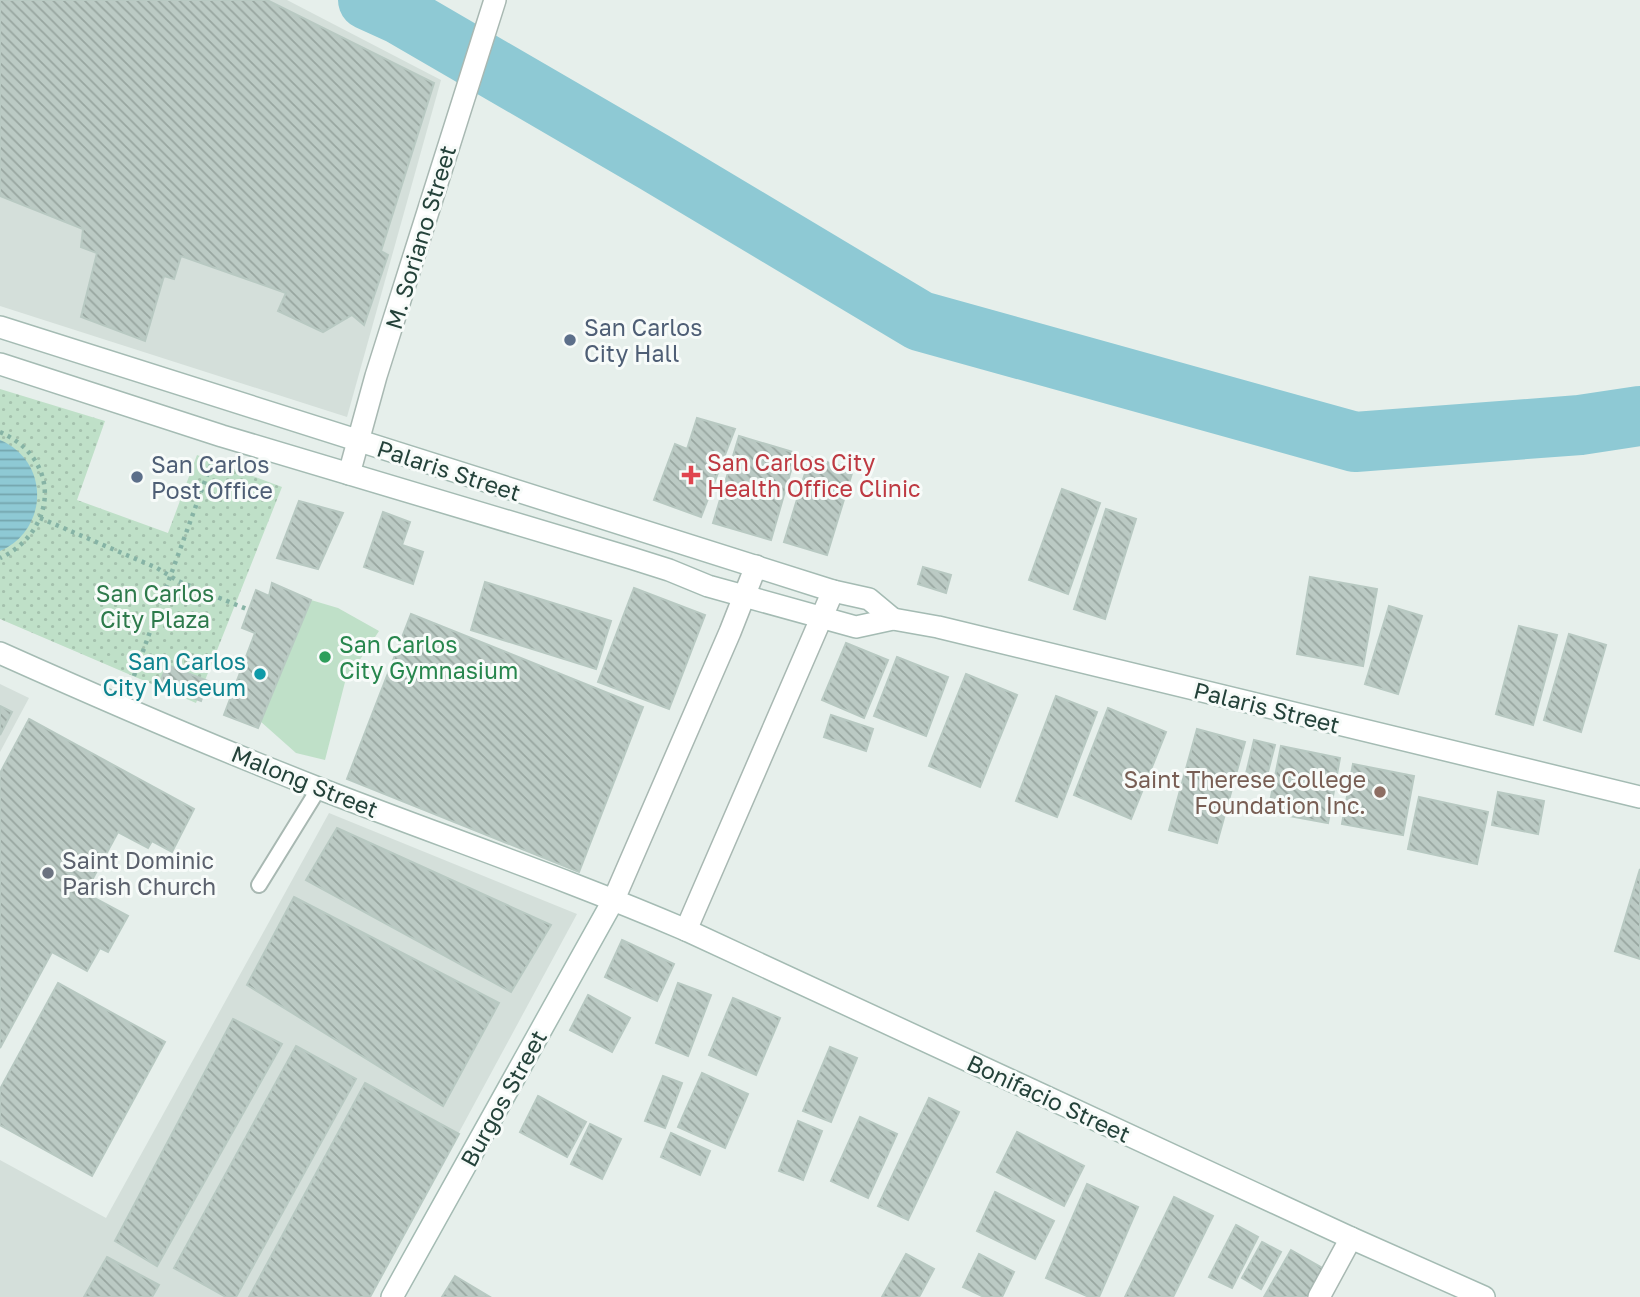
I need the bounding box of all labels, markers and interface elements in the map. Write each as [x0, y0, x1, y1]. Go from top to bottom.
street label: M. Soriano Street [379, 142, 461, 332]
place label: San Carlos City Hall [584, 313, 702, 367]
marker: San Carlos City Hall [562, 332, 578, 348]
street label: Palaris Street [374, 434, 524, 506]
place label: San Carlos City Health Office Clinic [707, 448, 921, 502]
place label: San Carlos Post Office [151, 450, 273, 504]
marker: San Carlos City Health Office Clinic [681, 465, 701, 485]
marker: San Carlos Post Office [129, 469, 145, 485]
park label: San Carlos City Plaza [96, 579, 214, 633]
place label: San Carlos City Gymnasium [339, 630, 518, 684]
place label: San Carlos City Museum [102, 647, 246, 701]
marker: San Carlos City Gymnasium [317, 649, 333, 665]
marker: San Carlos City Museum [252, 666, 268, 682]
street label: Palaris Street [1191, 675, 1343, 739]
street label: Malong Street [228, 739, 382, 823]
place label: Saint Therese College Foundation Inc. [1123, 765, 1366, 819]
marker: Saint Therese College Foundation Inc. [1372, 784, 1388, 800]
place label: Saint Dominic Parish Church [62, 846, 216, 900]
marker: Saint Dominic Parish Church [40, 865, 56, 881]
street label: Burgos Street [454, 1025, 552, 1171]
street label: Bonifacio Street [963, 1048, 1135, 1148]

